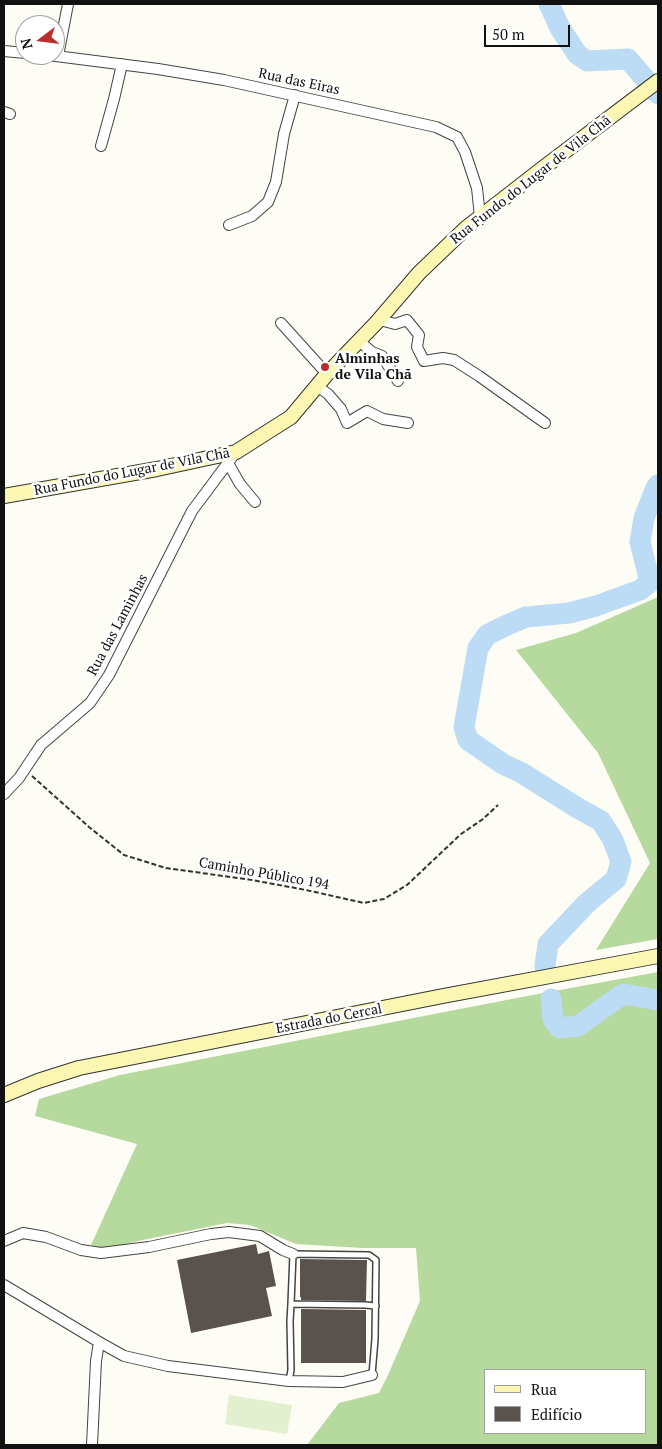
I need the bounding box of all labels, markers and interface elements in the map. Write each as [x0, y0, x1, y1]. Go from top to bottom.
north arrow [15, 15, 65, 65]
scale bar [487, 15, 573, 47]
text: 50 m [492, 24, 525, 44]
text: N [15, 36, 37, 51]
street label: Rua das Eiras [257, 65, 341, 99]
street label: Rua Fundo do Lugar de Vila Chã [447, 112, 615, 248]
place label: Alminhas de Vila Chã [335, 351, 412, 384]
marker: Alminhas de Vila Chã [319, 361, 331, 373]
street label: Rua Fundo do Lugar de Vila Chã [33, 445, 231, 499]
street label: Rua das Laminhas [84, 571, 152, 679]
street label: Caminho Público 194 [197, 854, 331, 894]
street label: Estrada do Cercal [274, 1000, 384, 1038]
legend [484, 1369, 647, 1434]
text: Rua [531, 1379, 557, 1399]
text: Edifício [531, 1404, 582, 1424]

